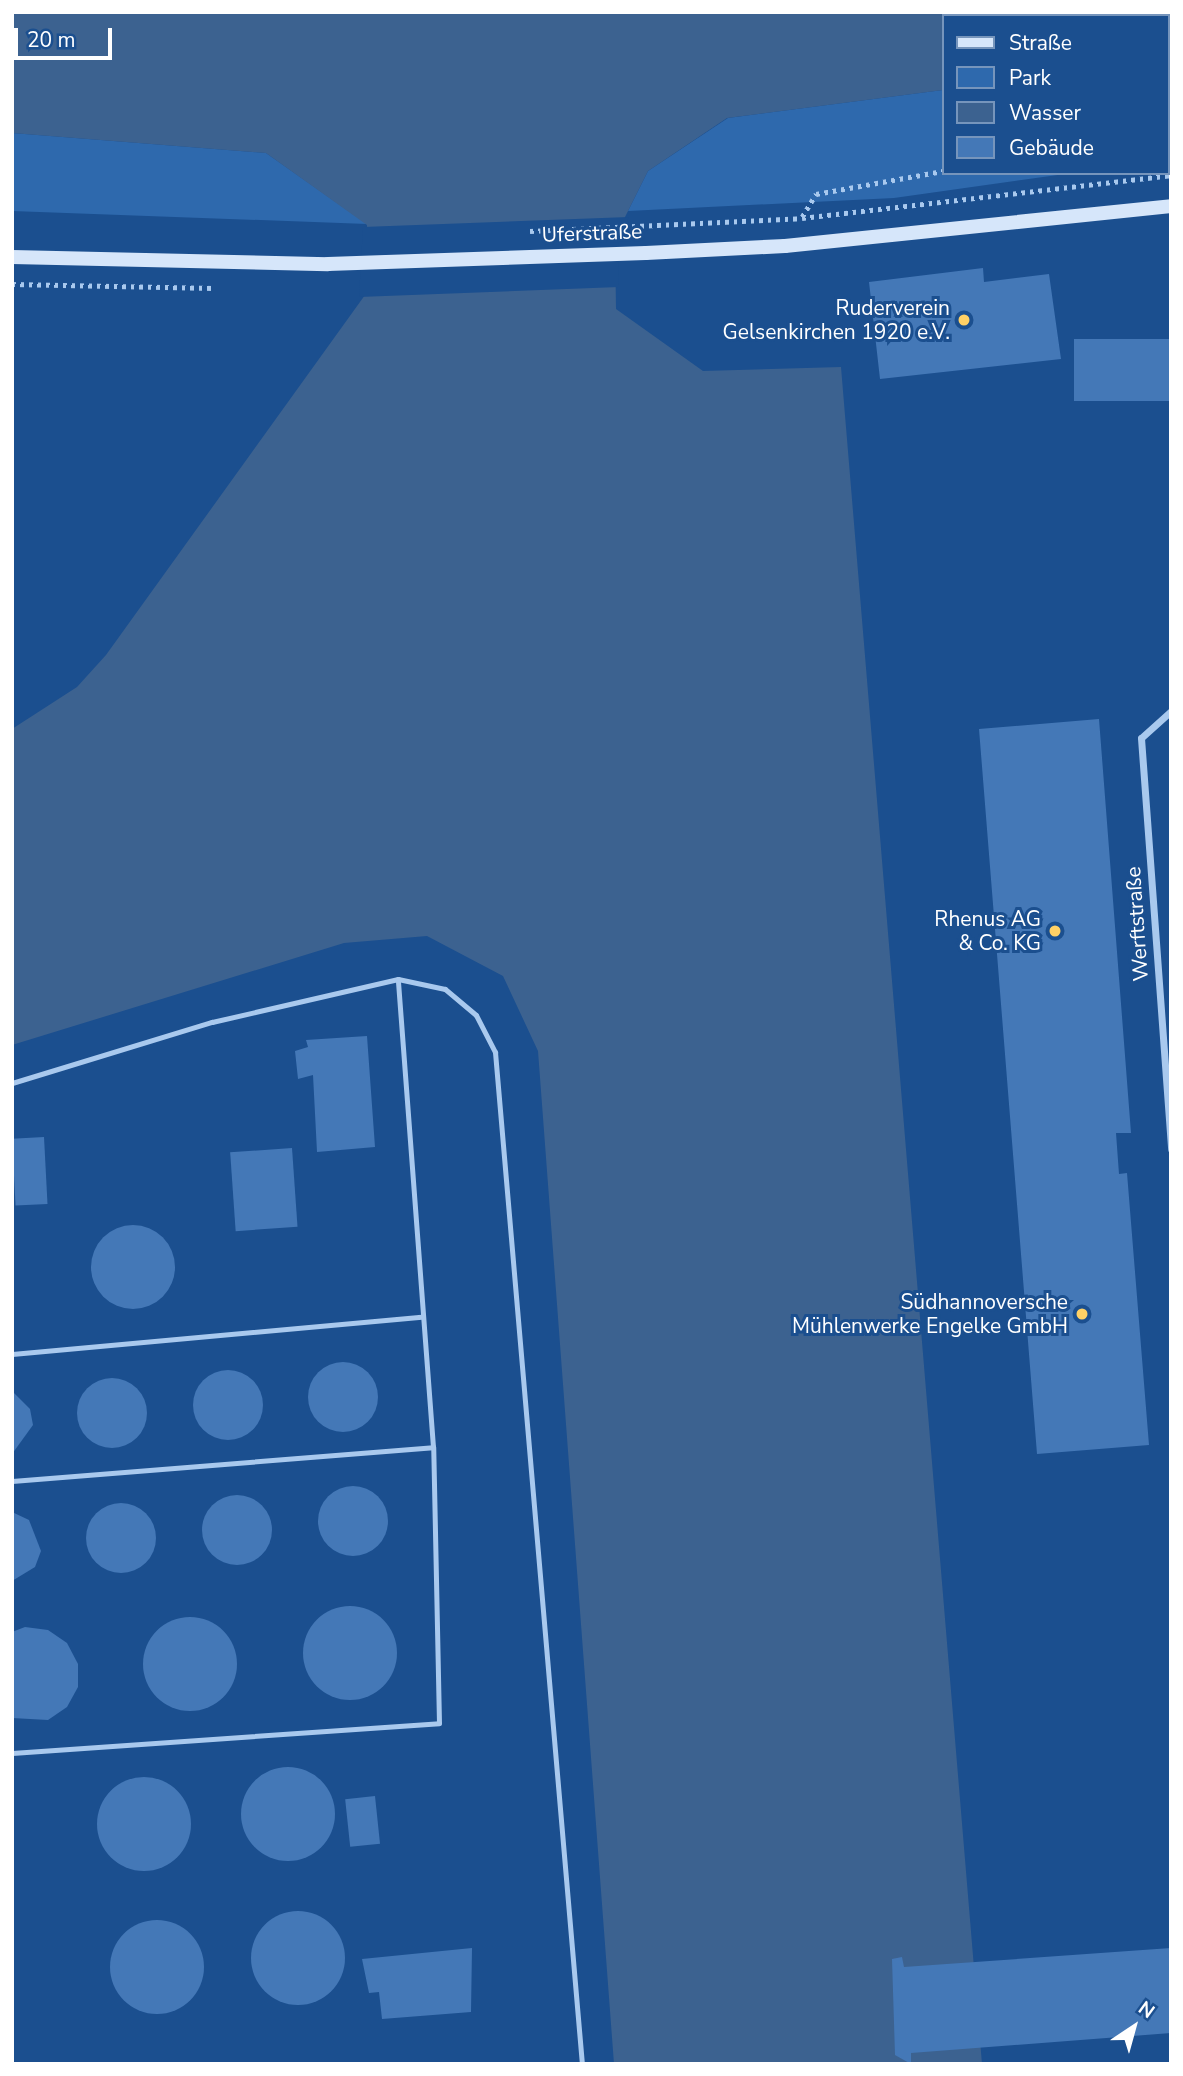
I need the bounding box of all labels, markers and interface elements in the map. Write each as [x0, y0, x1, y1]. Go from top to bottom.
scale bar [18, 14, 116, 58]
legend [942, 14, 1169, 175]
text: 20 m [27, 26, 76, 54]
text: Straße [1009, 29, 1072, 57]
text: Park [1009, 64, 1051, 92]
text: Wasser [1009, 99, 1081, 127]
text: Gebäude [1009, 134, 1094, 162]
street label: Uferstraße [541, 219, 643, 247]
place label: Ruderverein Gelsenkirchen 1920 e.V. [723, 295, 950, 345]
marker: Ruderverein Gelsenkirchen 1920 e.V. [956, 312, 972, 328]
street label: Werftstraße [1120, 866, 1154, 982]
place label: Rhenus AG & Co. KG [934, 906, 1041, 956]
marker: Rhenus AG & Co. KG [1047, 923, 1063, 939]
place label: Südhannoversche Mühlenwerke Engelke GmbH [792, 1289, 1068, 1339]
marker: Südhannoversche Mühlenwerke Engelke GmbH [1074, 1306, 1090, 1322]
north arrow [1099, 1992, 1169, 2062]
text: N [1133, 1995, 1160, 2025]

